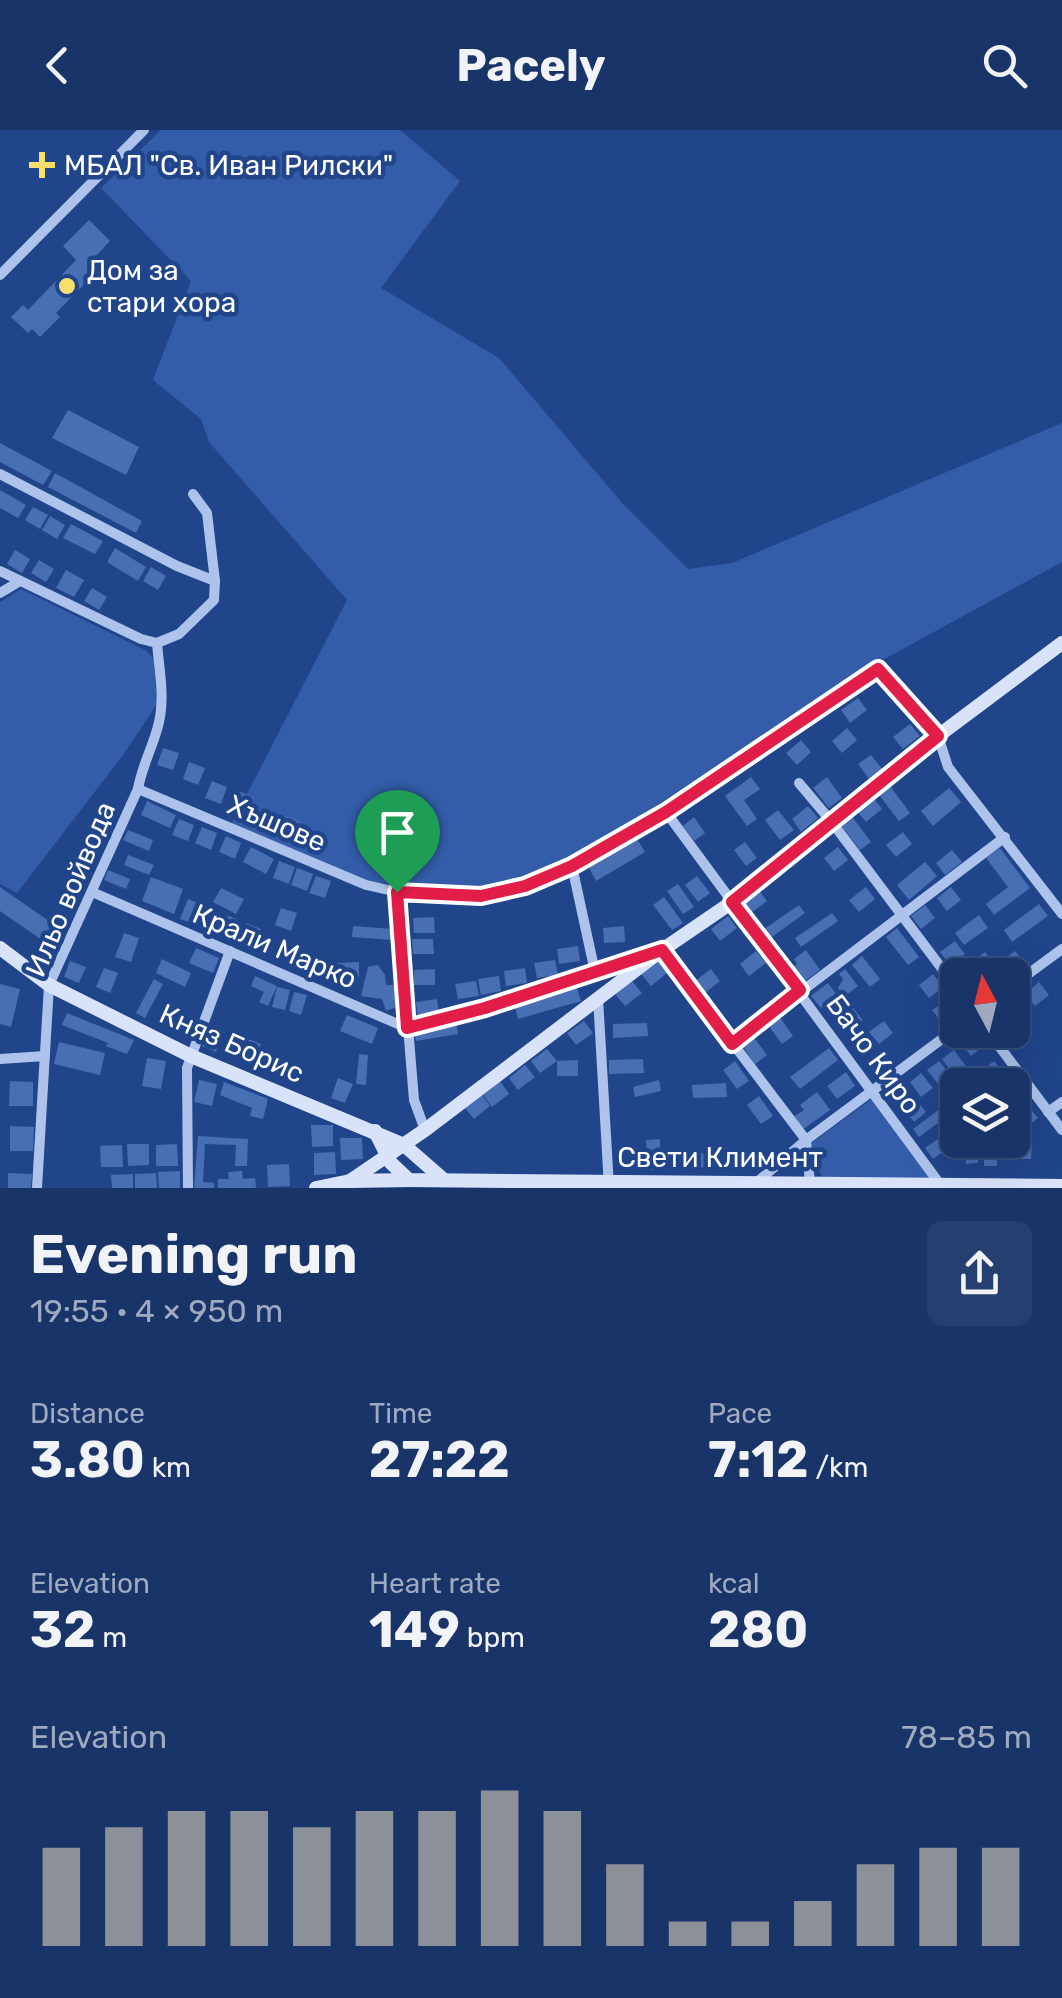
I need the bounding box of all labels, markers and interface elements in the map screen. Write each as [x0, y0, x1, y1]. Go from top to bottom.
icon: back [30, 38, 85, 93]
icon: search [977, 38, 1032, 93]
text: Pacely [456, 39, 606, 92]
place label: МБАЛ "Св. Иван Рилски" [64, 149, 393, 182]
marker: МБАЛ "Св. Иван Рилски" [29, 152, 55, 178]
place label: Дом за стари хора [87, 254, 236, 319]
marker: Дом за стари хора [56, 275, 78, 297]
street label: Хъшове [223, 788, 331, 859]
pin [355, 790, 440, 893]
street label: Ильо войвода [19, 797, 122, 982]
icon: arrive [370, 805, 425, 860]
street label: Крали Марко [188, 897, 362, 996]
north arrow [940, 958, 1030, 1048]
map controls [940, 958, 1030, 1158]
street label: Бачо Киро [819, 988, 928, 1120]
street label: Княз Борис [154, 997, 309, 1090]
button: layers [940, 1068, 1030, 1158]
street label: Свети Климент [617, 1141, 823, 1174]
button: share [927, 1221, 1032, 1326]
text: Evening run [30, 1222, 358, 1287]
text: 19:55 · 4 × 950 m [30, 1292, 283, 1330]
text: Distance [30, 1397, 145, 1430]
text: Time [369, 1397, 432, 1430]
text: Pace [708, 1397, 772, 1430]
text: 3.80 [30, 1430, 145, 1490]
text: 27:22 [369, 1430, 510, 1490]
text: 7:12 [708, 1430, 809, 1490]
text: km [145, 1451, 191, 1484]
text: /km [809, 1451, 868, 1484]
text: Elevation [30, 1567, 150, 1600]
text: Heart rate [369, 1567, 501, 1600]
text: kcal [708, 1567, 759, 1600]
text: 32 [30, 1600, 95, 1660]
text: 149 [369, 1600, 460, 1660]
text: 280 [708, 1600, 808, 1660]
text: m [95, 1621, 127, 1654]
text: bpm [460, 1621, 525, 1654]
text: Elevation [30, 1718, 167, 1756]
text: 78–85 m [901, 1718, 1032, 1756]

